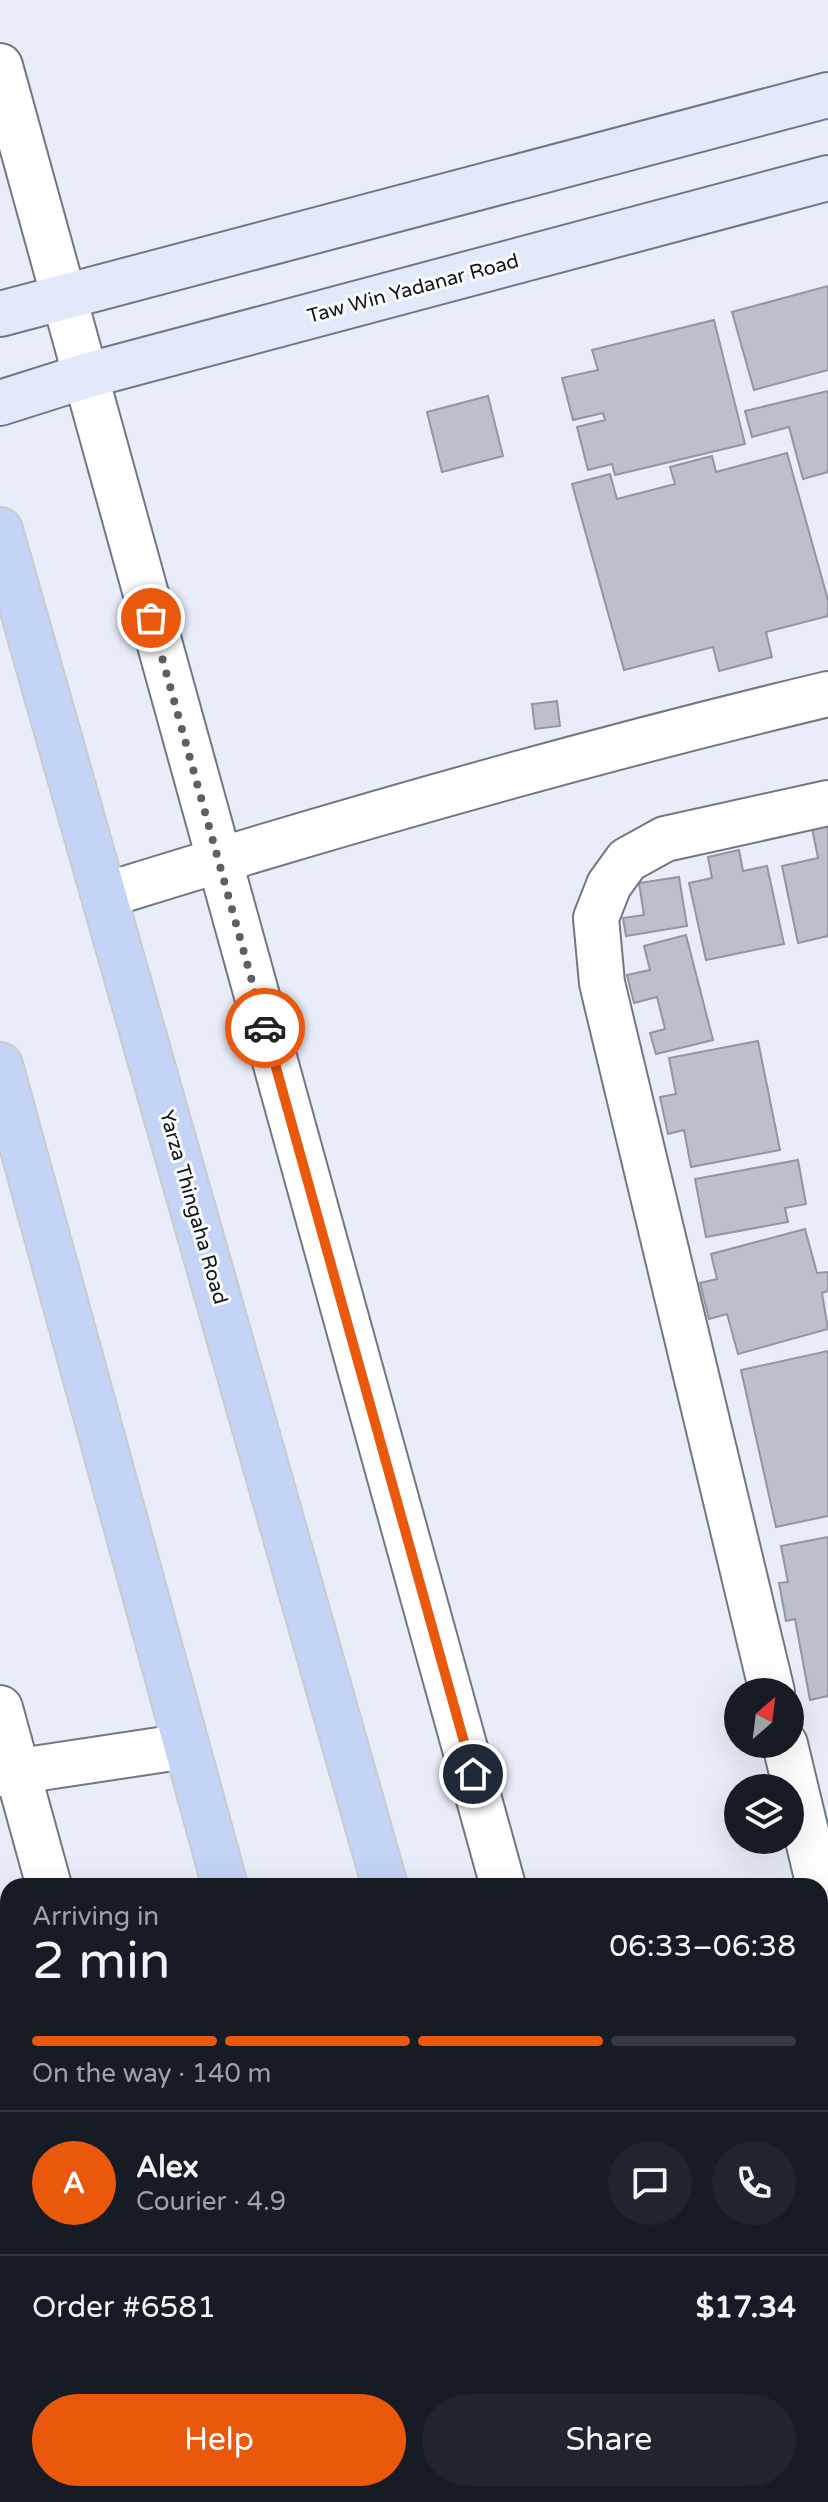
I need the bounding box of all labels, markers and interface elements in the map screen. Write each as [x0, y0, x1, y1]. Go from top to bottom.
street label: Taw Win Yadanar Road [305, 249, 522, 329]
pin [117, 584, 185, 652]
icon: bag [129, 596, 173, 640]
courier [225, 988, 305, 1068]
icon: car [243, 1006, 287, 1050]
street label: Yarza Thingaha Road [154, 1108, 232, 1307]
north arrow [724, 1678, 804, 1758]
map controls [724, 1678, 804, 1854]
pin [439, 1740, 507, 1808]
icon: home [451, 1752, 495, 1796]
button: layers [724, 1774, 804, 1854]
text: Arriving in [32, 1901, 159, 1932]
text: 06:33–06:38 [609, 1928, 796, 1965]
text: 2 min [32, 1930, 171, 1993]
text: On the way · 140 m [32, 2058, 271, 2089]
button: chat [608, 2141, 692, 2225]
button: phone [712, 2141, 796, 2225]
text: Alex [136, 2149, 199, 2186]
text: A [63, 2165, 85, 2202]
text: Courier · 4.9 [136, 2186, 286, 2217]
text: Order #6581 [32, 2289, 216, 2326]
text: $17.34 [696, 2289, 796, 2326]
button: Help [32, 2394, 406, 2486]
button: Share [422, 2394, 796, 2486]

